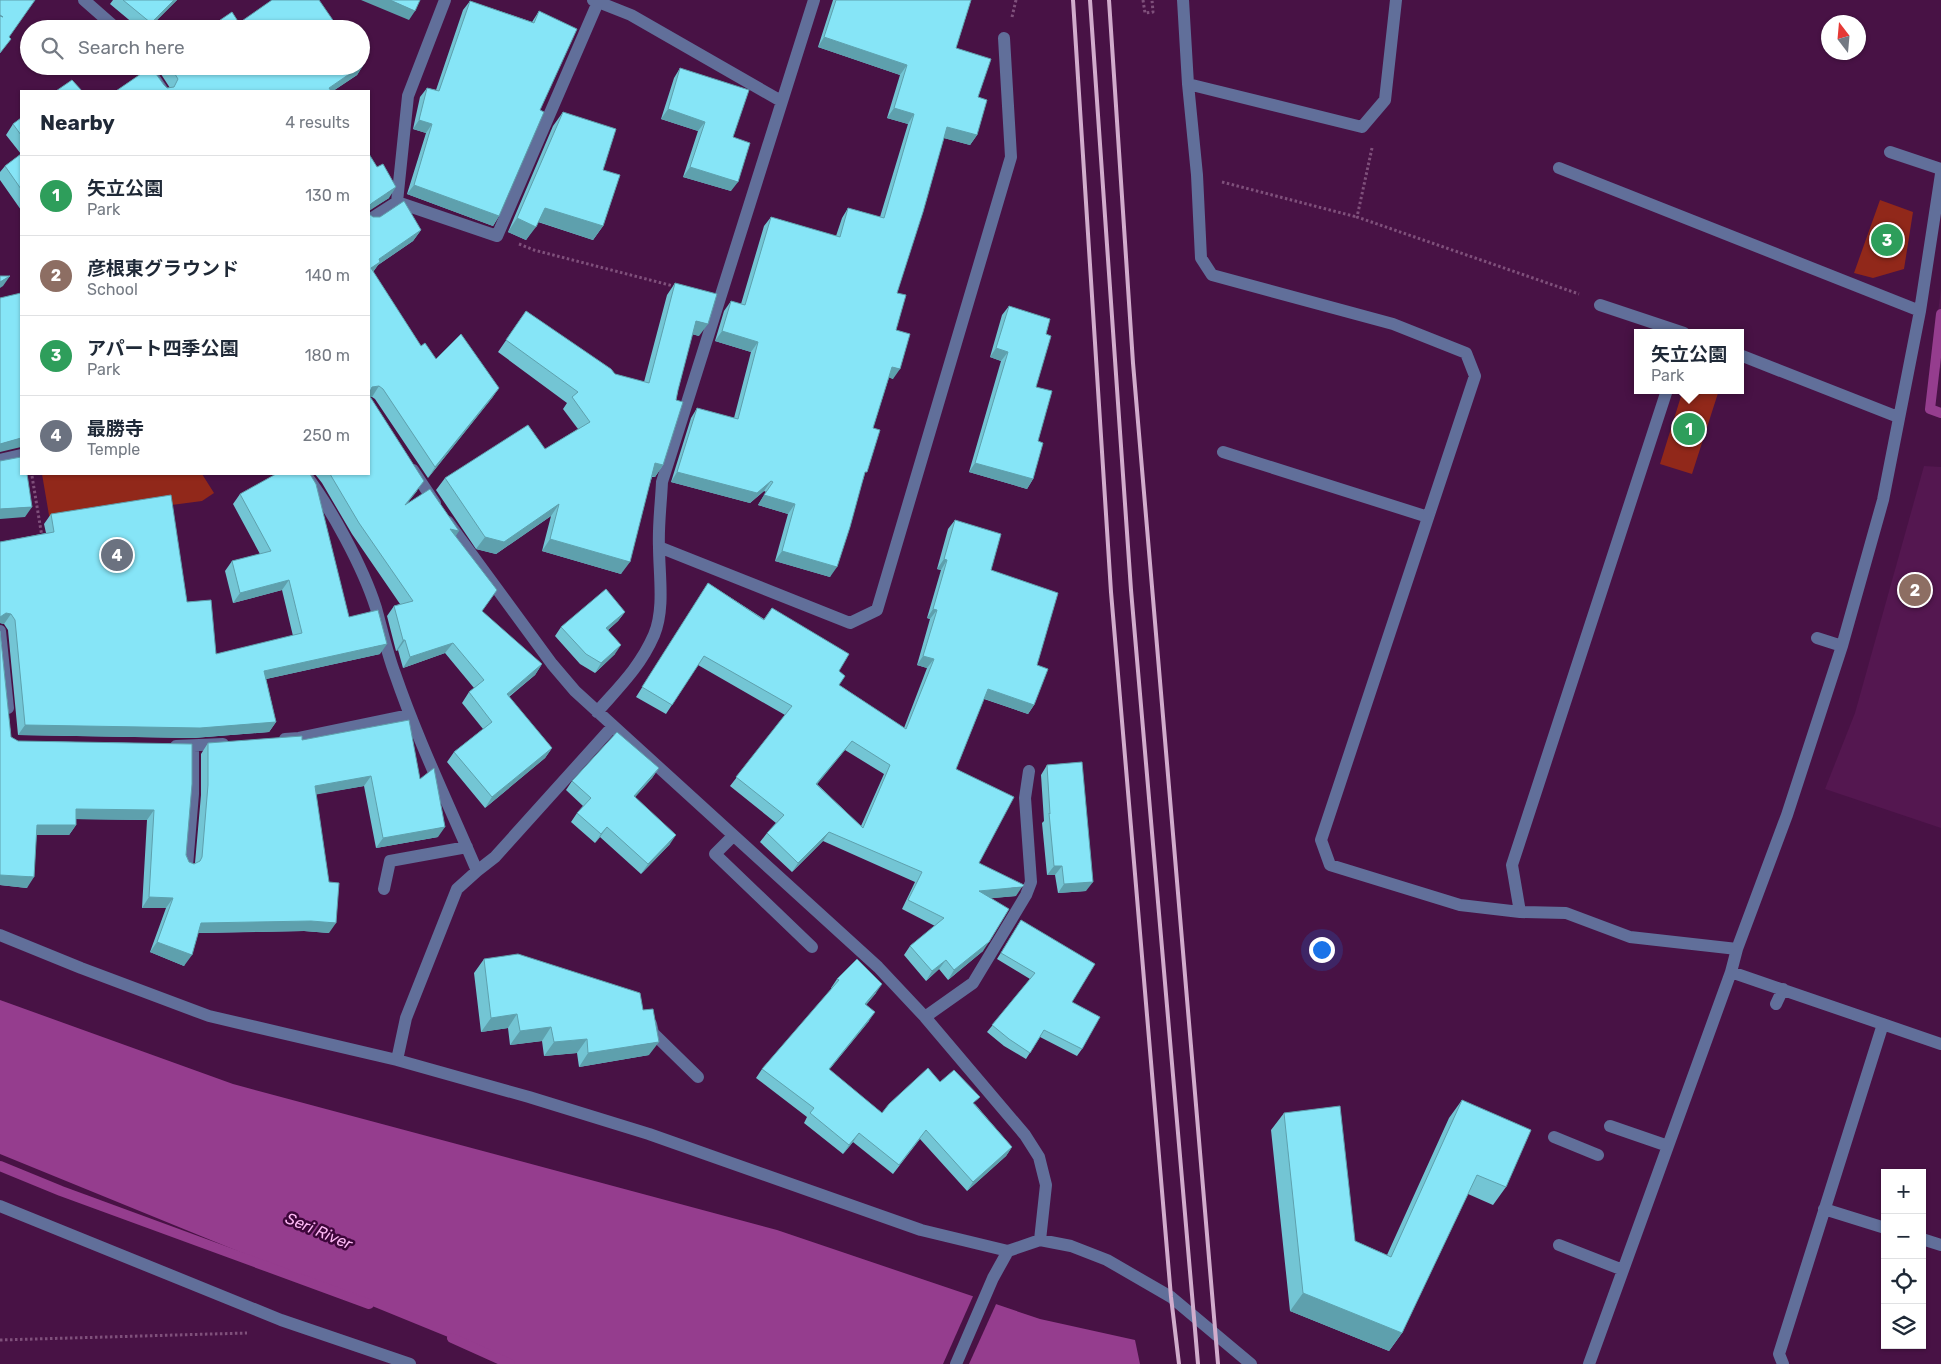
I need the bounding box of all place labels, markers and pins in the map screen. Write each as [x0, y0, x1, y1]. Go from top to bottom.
pin: 3 [1871, 221, 1903, 259]
pin: 1 [1673, 410, 1705, 448]
pin: 4 [101, 536, 133, 574]
pin: 2 [1899, 571, 1931, 609]

